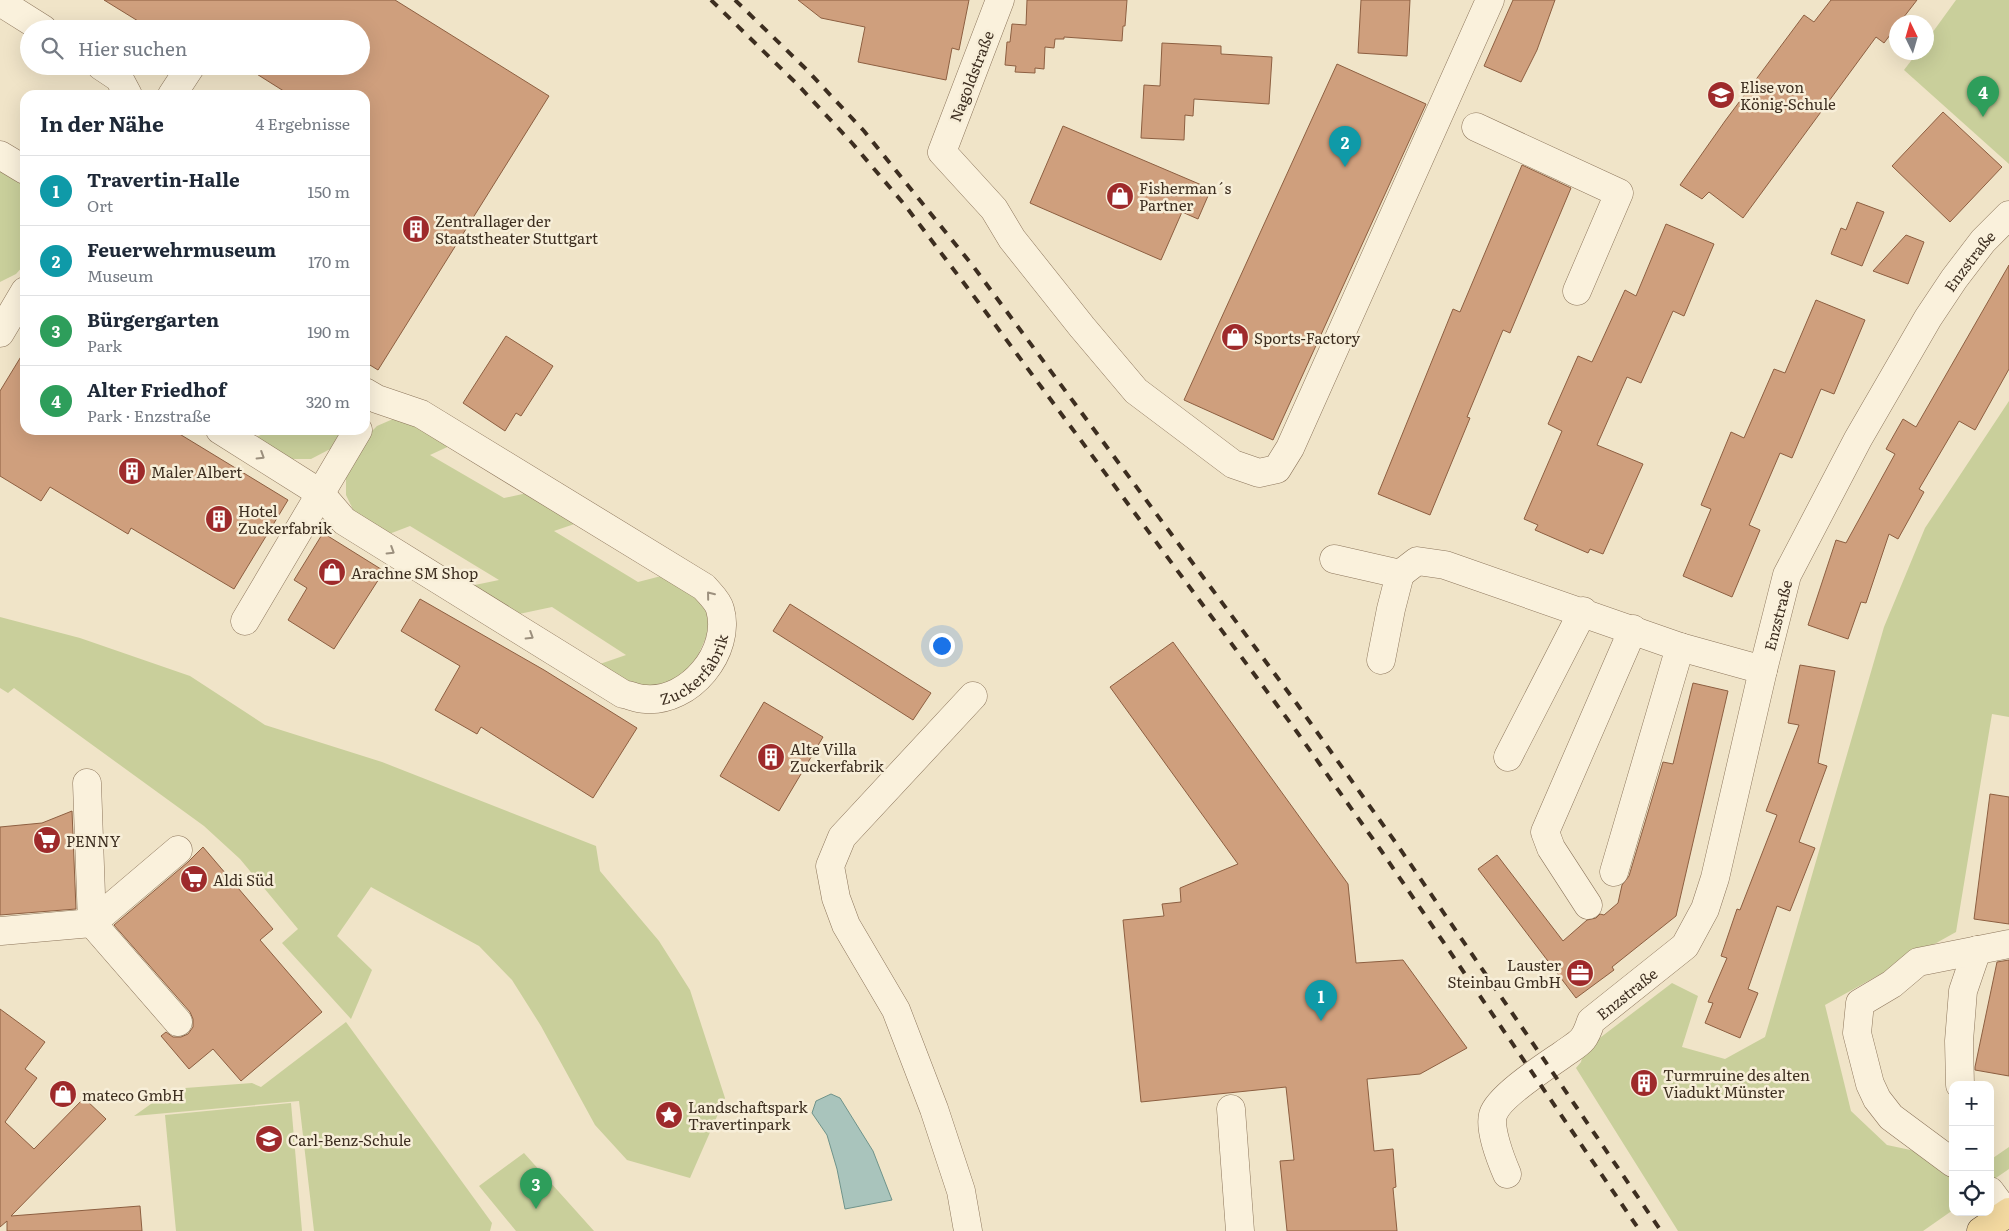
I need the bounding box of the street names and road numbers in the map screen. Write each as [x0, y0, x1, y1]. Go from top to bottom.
street label: Nagoldstraße [943, 27, 999, 125]
street label: Enzstraße [1937, 224, 2000, 296]
street label: Enzstraße [1757, 577, 1797, 653]
street label: Zuckerfabrik [657, 631, 733, 710]
street label: Enzstraße [1591, 961, 1662, 1024]

